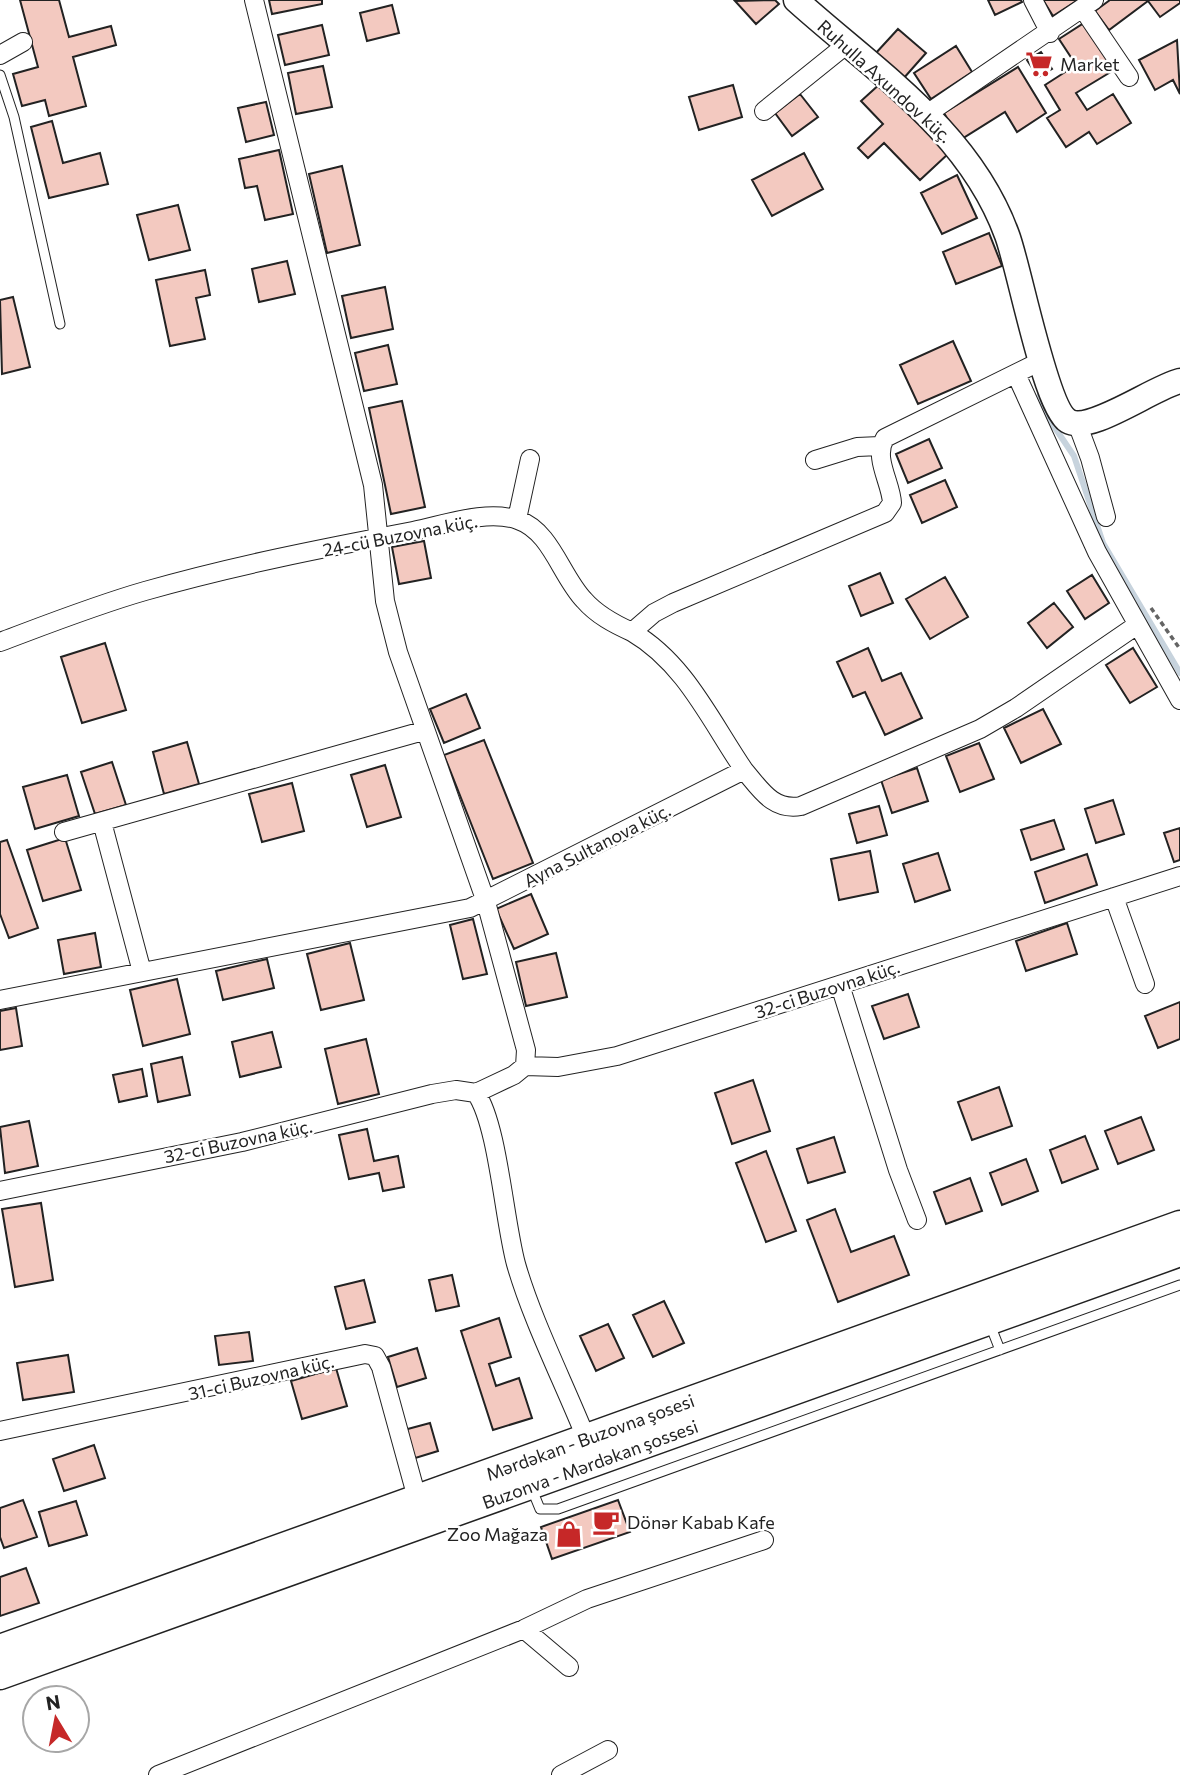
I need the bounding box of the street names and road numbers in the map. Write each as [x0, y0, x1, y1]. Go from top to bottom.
street label: Ruhulla Axundov küç. [813, 15, 957, 147]
street label: 24-cü Buzovna küç. [321, 509, 479, 561]
street label: Ayna Sultanova küç. [520, 798, 674, 892]
street label: 32-ci Buzovna küç. [752, 955, 902, 1023]
street label: 32-ci Buzovna küç. [162, 1115, 314, 1167]
street label: 31-ci Buzovna küç. [186, 1350, 336, 1404]
street label: Mərdəkan - Buzovna şosesi [483, 1389, 697, 1485]
street label: Buzonva - Mərdəkan şossesi [479, 1415, 701, 1513]

